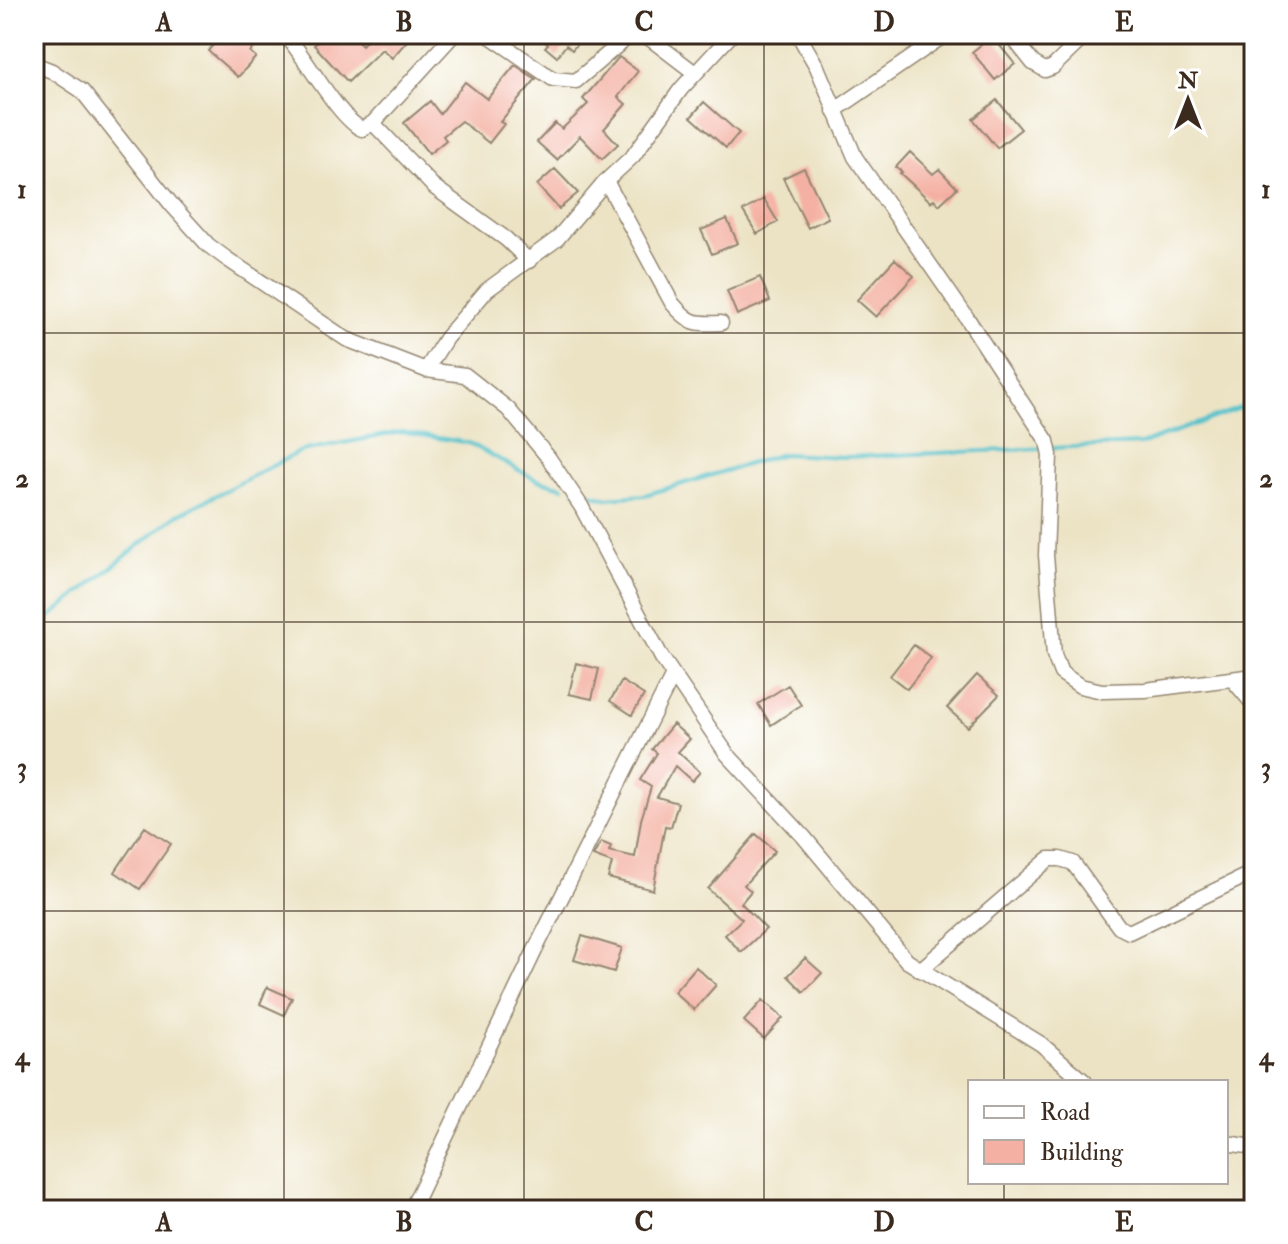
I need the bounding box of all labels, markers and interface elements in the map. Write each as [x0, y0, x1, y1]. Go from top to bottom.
text: A [155, 7, 173, 39]
text: B [395, 7, 413, 39]
text: C [634, 7, 654, 39]
text: D [873, 7, 895, 39]
text: E [1115, 7, 1134, 39]
north arrow [1148, 60, 1228, 140]
text: N [1177, 67, 1198, 95]
text: 1 [17, 174, 27, 206]
text: 1 [1261, 174, 1271, 206]
text: 2 [15, 463, 29, 495]
text: 2 [1259, 463, 1273, 495]
text: 3 [17, 752, 27, 784]
text: 3 [1261, 752, 1271, 784]
text: 4 [14, 1041, 31, 1073]
text: 4 [1258, 1041, 1275, 1073]
legend [968, 1080, 1228, 1184]
text: Road [1040, 1097, 1090, 1128]
text: Building [1040, 1137, 1124, 1168]
text: A [155, 1207, 173, 1239]
text: B [395, 1207, 413, 1239]
text: C [634, 1207, 654, 1239]
text: D [873, 1207, 895, 1239]
text: E [1115, 1207, 1134, 1239]

